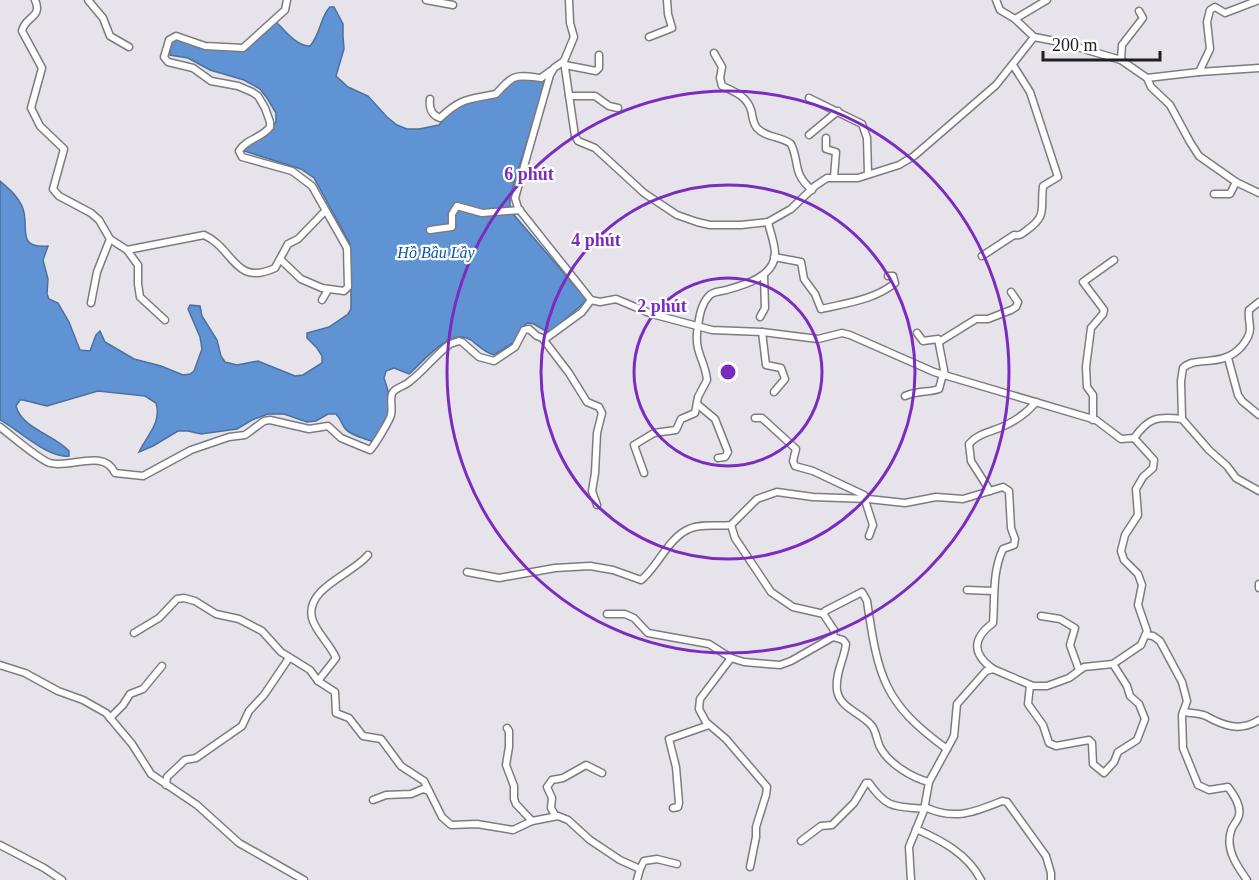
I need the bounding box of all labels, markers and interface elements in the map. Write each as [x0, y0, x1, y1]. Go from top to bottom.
scale bar [1043, 24, 1160, 62]
text: 200 m [1052, 35, 1098, 55]
text: 6 phút [504, 164, 554, 184]
text: 4 phút [571, 230, 621, 250]
water label: Hồ Bầu Lầy [396, 244, 476, 262]
text: 2 phút [637, 296, 687, 316]
centre of rings [718, 362, 738, 382]

